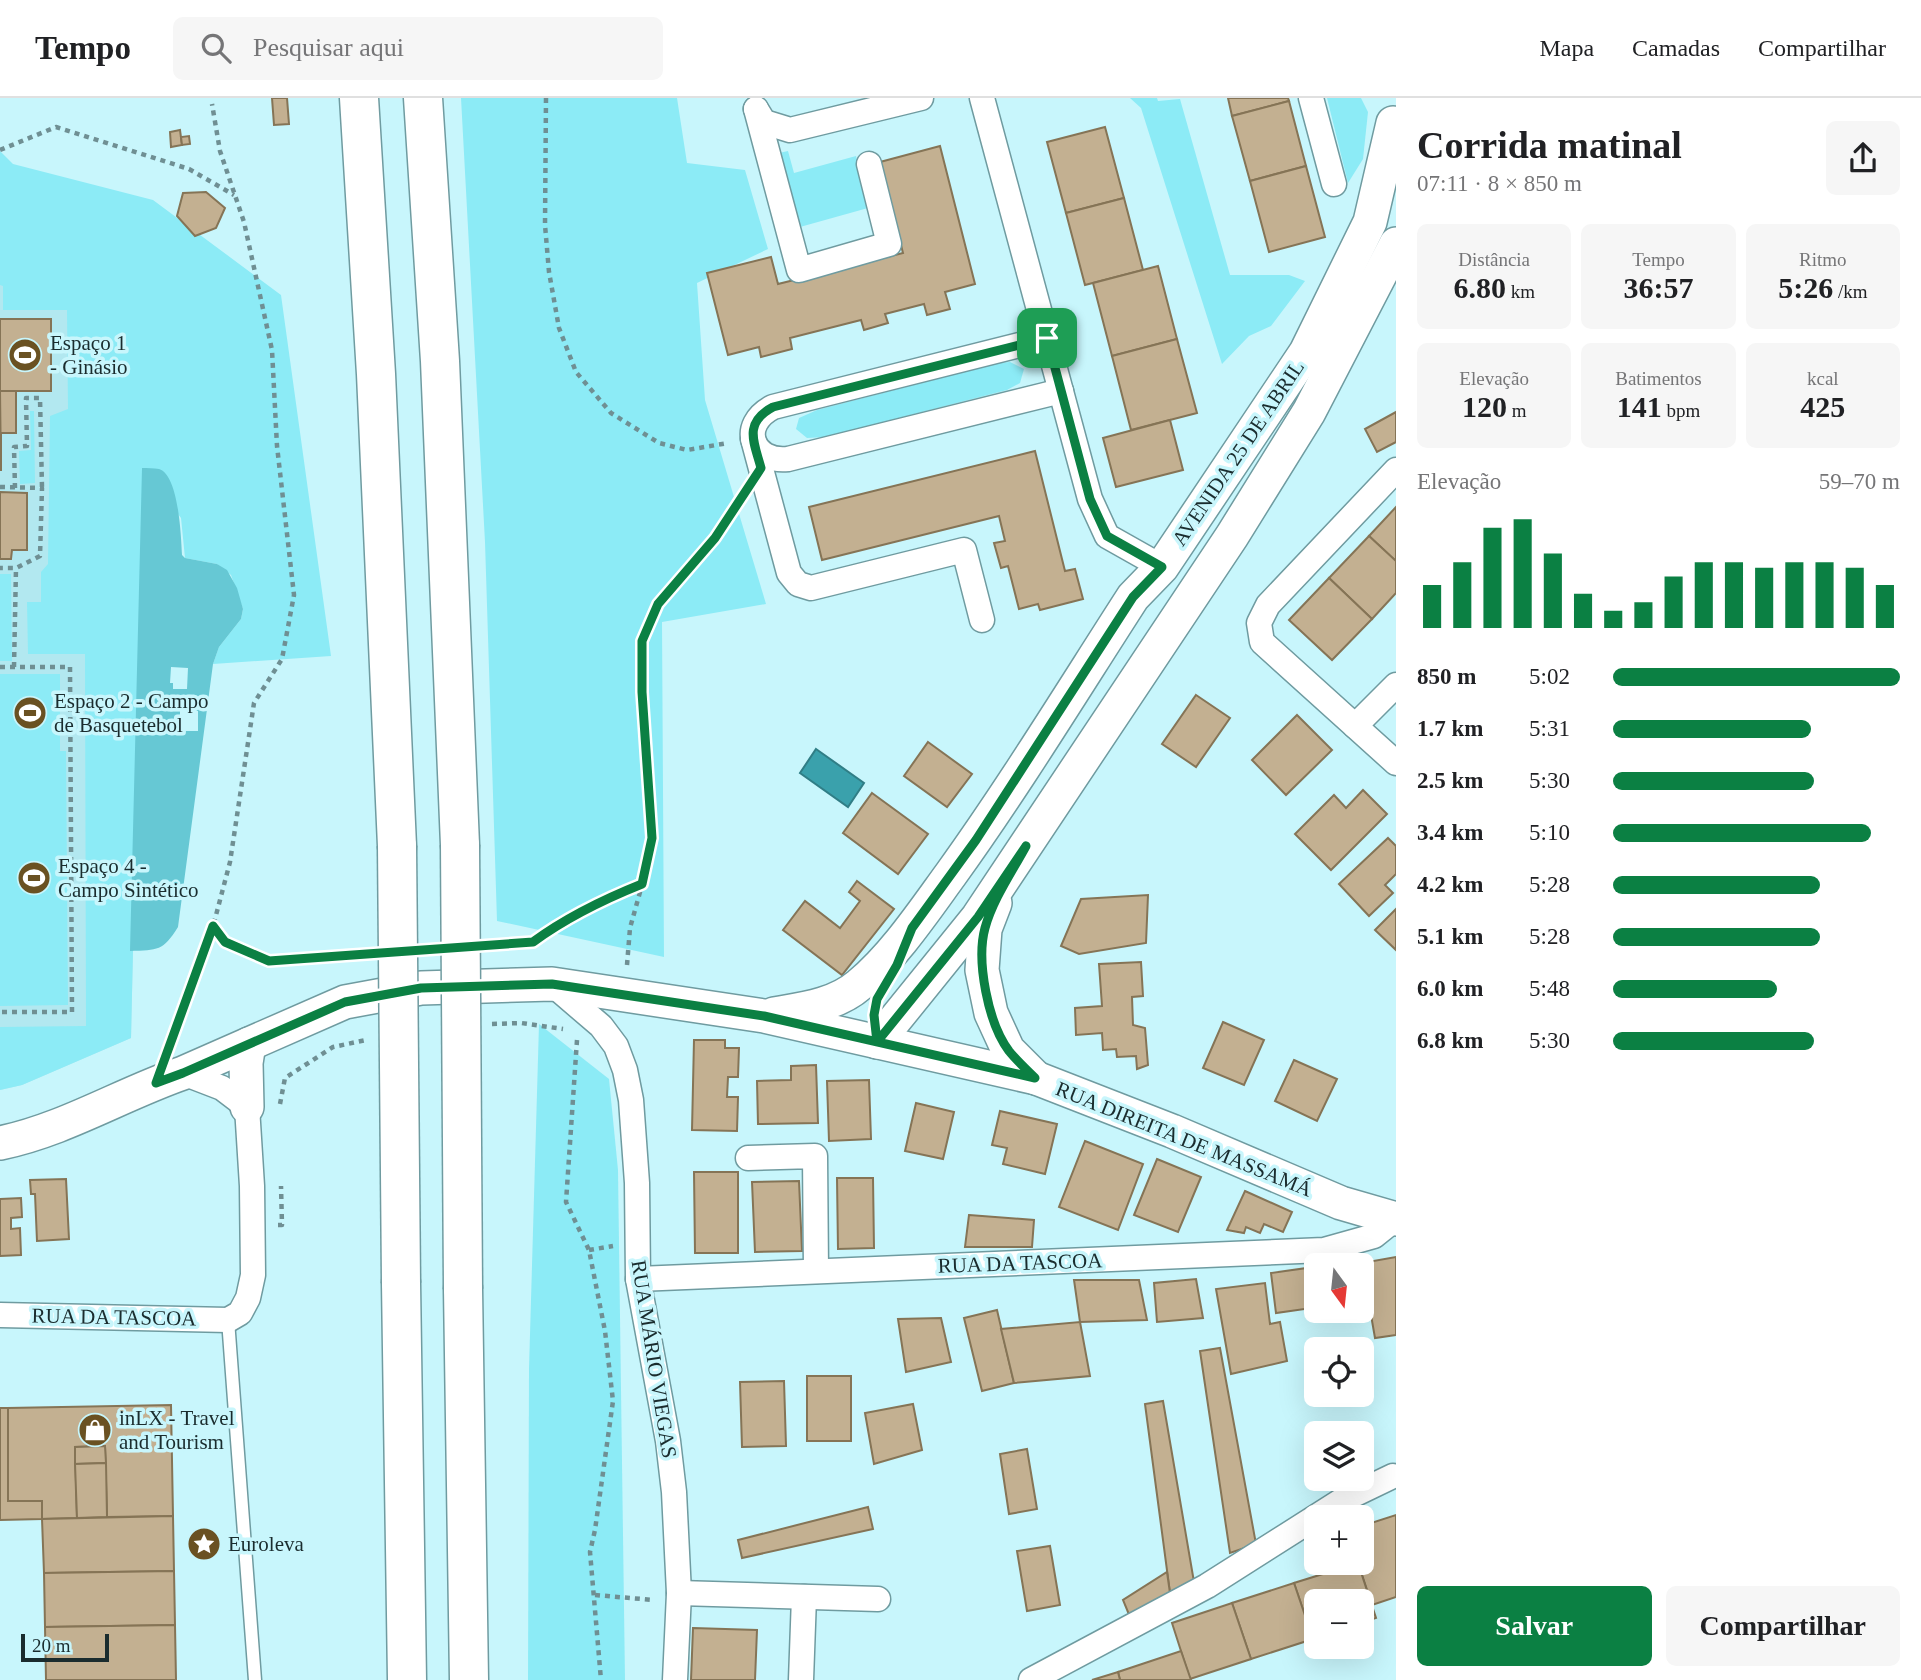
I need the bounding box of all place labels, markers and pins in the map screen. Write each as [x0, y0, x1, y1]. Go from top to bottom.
pin [1017, 308, 1077, 368]
place label: Espaço 1 - Ginásio [50, 331, 128, 379]
sports icon: Espaço 1 - Ginásio [6, 336, 44, 374]
place label: Espaço 2 - Campo de Basquetebol [54, 689, 209, 737]
sports icon: Espaço 2 - Campo de Basquetebol [11, 694, 49, 732]
place label: Espaço 4 - Campo Sintético [58, 854, 199, 902]
sports icon: Espaço 4 - Campo Sintético [15, 859, 53, 897]
place label: inLX - Travel and Tourism [119, 1406, 235, 1454]
shop icon: inLX - Travel and Tourism [76, 1411, 114, 1449]
place icon: Euroleva [185, 1525, 223, 1563]
place label: Euroleva [228, 1532, 304, 1556]

